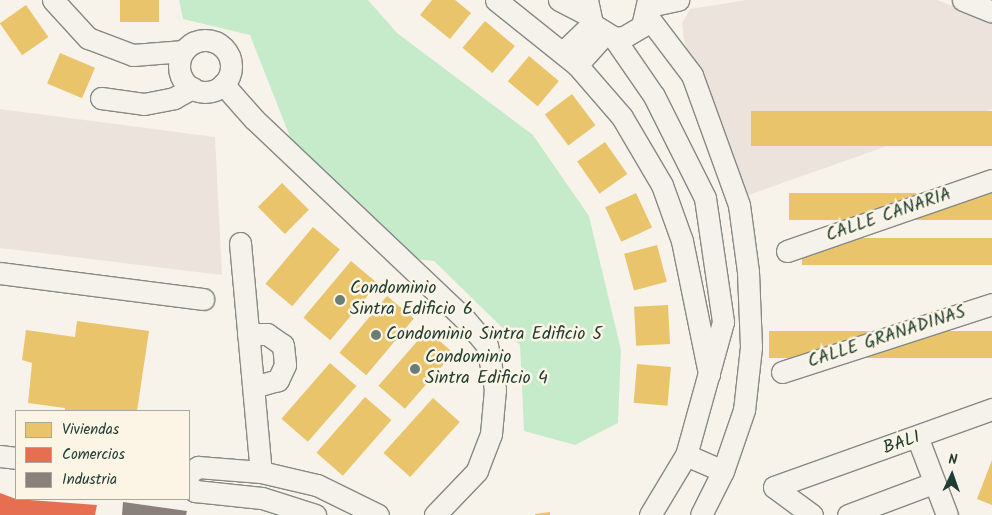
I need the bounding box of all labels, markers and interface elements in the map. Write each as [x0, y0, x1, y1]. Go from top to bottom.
street label: CALLE CANARIA [824, 184, 954, 248]
place label: Condominio Sintra Edificio 6 [350, 279, 473, 322]
marker: Condominio Sintra Edificio 6 [334, 294, 346, 306]
street label: CALLE GRANADINAS [805, 302, 969, 374]
place label: Condominio Sintra Edificio 5 [386, 324, 602, 346]
marker: Condominio Sintra Edificio 5 [370, 329, 382, 341]
place label: Condominio Sintra Edificio 4 [425, 348, 548, 390]
marker: Condominio Sintra Edificio 4 [409, 363, 421, 375]
legend [15, 410, 190, 500]
text: Viviendas [62, 418, 119, 442]
street label: BALI [881, 428, 923, 460]
text: Comercios [62, 443, 125, 467]
text: N [948, 449, 958, 471]
north arrow [927, 450, 977, 500]
text: Industria [62, 468, 117, 492]

